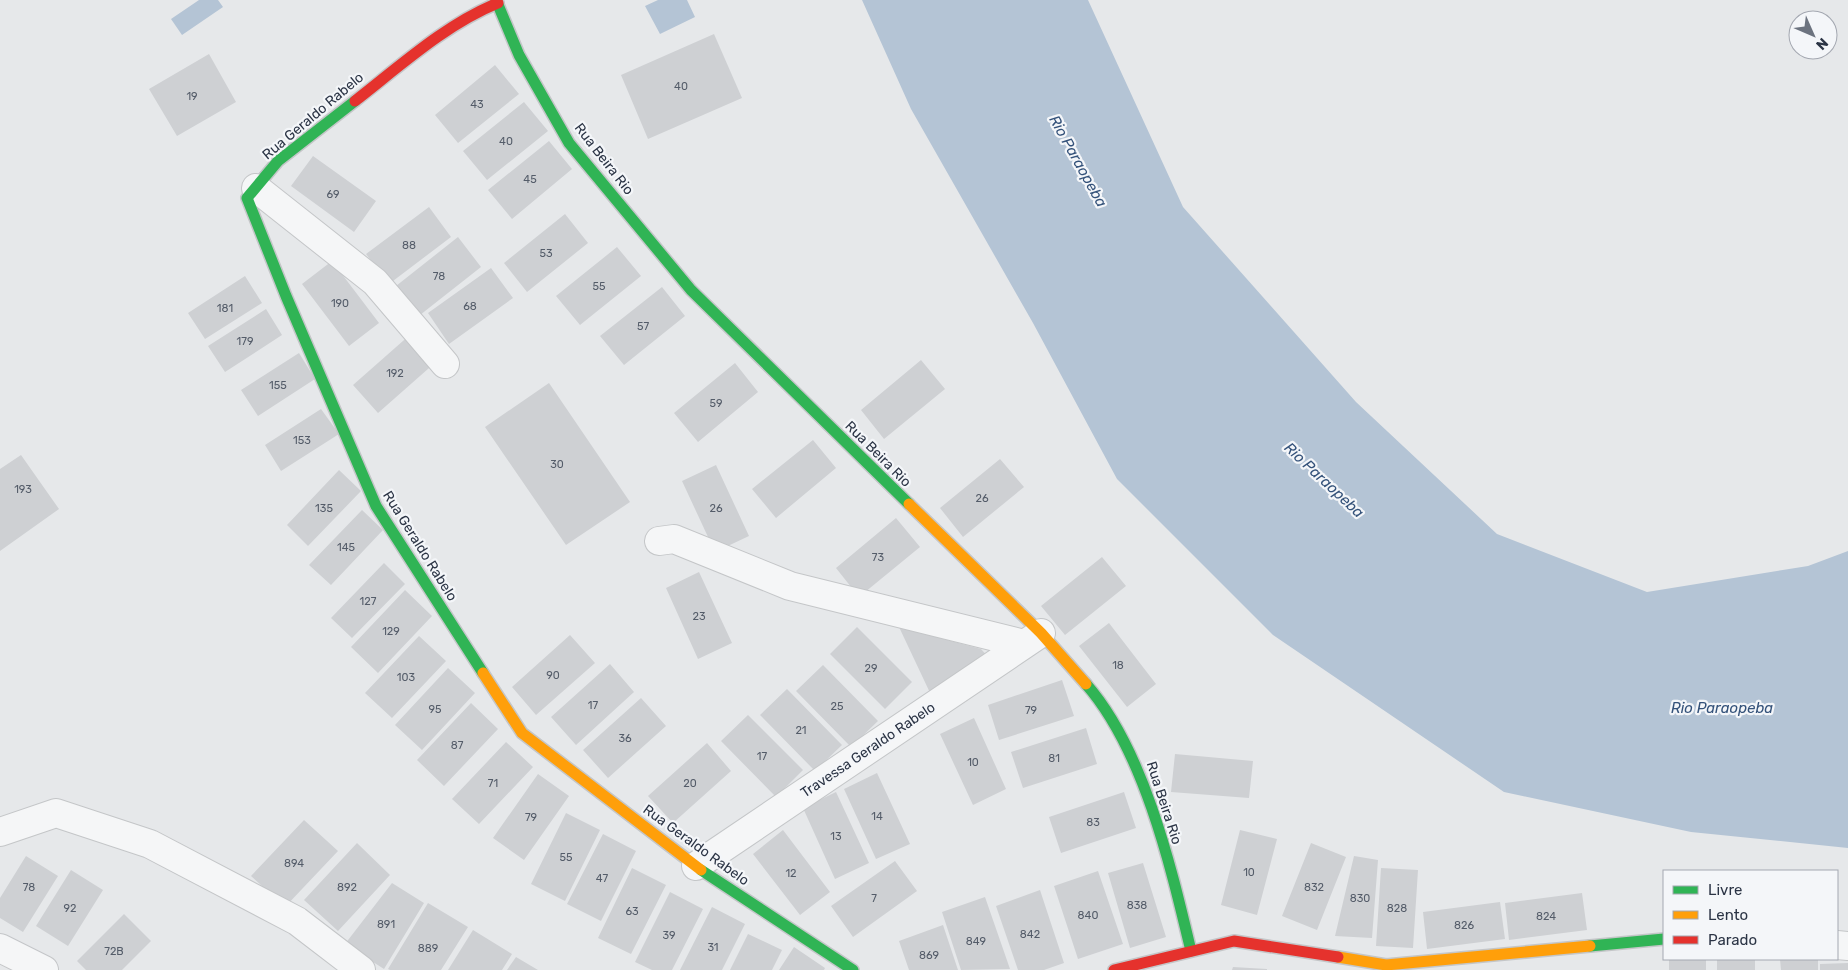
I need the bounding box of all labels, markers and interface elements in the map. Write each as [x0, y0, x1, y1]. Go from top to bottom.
north arrow [1788, 10, 1838, 60]
text: N [1812, 34, 1831, 53]
street label: Rua Geraldo Rabelo [259, 69, 367, 163]
house number: 40 [674, 80, 688, 93]
house number: 19 [186, 90, 198, 103]
house number: 43 [470, 98, 484, 111]
water label: Rio Paraopeba [1045, 112, 1111, 210]
street label: Rua Beira Rio [571, 120, 637, 198]
house number: 40 [499, 135, 513, 148]
house number: 45 [523, 173, 537, 186]
house number: 69 [326, 188, 340, 201]
house number: 88 [402, 239, 416, 252]
house number: 53 [539, 247, 553, 260]
house number: 78 [433, 270, 445, 283]
house number: 55 [592, 280, 606, 293]
house number: 190 [331, 297, 349, 310]
house number: 68 [463, 300, 477, 313]
house number: 181 [217, 302, 233, 315]
house number: 57 [637, 320, 649, 333]
house number: 179 [237, 335, 253, 348]
house number: 192 [386, 367, 404, 380]
house number: 155 [269, 379, 287, 392]
house number: 59 [709, 397, 723, 410]
street label: Rua Beira Rio [841, 417, 915, 491]
house number: 153 [293, 434, 311, 447]
water label: Rio Paraopeba [1280, 439, 1368, 522]
house number: 30 [550, 458, 564, 471]
house number: 193 [14, 483, 32, 496]
street label: Rua Geraldo Rabelo [379, 488, 461, 604]
house number: 26 [975, 492, 989, 505]
house number: 135 [315, 502, 333, 515]
house number: 26 [709, 502, 723, 515]
house number: 145 [337, 541, 355, 554]
house number: 73 [872, 551, 885, 564]
house number: 127 [360, 595, 377, 608]
house number: 23 [692, 610, 706, 623]
house number: 129 [382, 625, 400, 638]
house number: 18 [1112, 659, 1124, 672]
house number: 29 [865, 662, 877, 675]
house number: 90 [546, 669, 560, 682]
house number: 103 [397, 671, 416, 684]
house number: 17 [588, 699, 599, 712]
street label: Travessa Geraldo Rabelo [798, 699, 938, 801]
water label: Rio Paraopeba [1671, 699, 1773, 717]
house number: 25 [831, 700, 844, 713]
house number: 95 [428, 703, 442, 716]
house number: 79 [1025, 704, 1037, 717]
house number: 21 [795, 724, 807, 737]
house number: 36 [618, 732, 632, 745]
house number: 87 [451, 739, 464, 752]
house number: 17 [757, 750, 768, 763]
house number: 81 [1048, 752, 1060, 765]
house number: 10 [967, 756, 979, 769]
street label: Rua Beira Rio [1143, 759, 1185, 847]
house number: 71 [488, 777, 498, 790]
house number: 20 [683, 777, 697, 790]
street label: Rua Geraldo Rabelo [640, 801, 752, 889]
house number: 14 [871, 810, 883, 823]
house number: 79 [525, 811, 537, 824]
house number: 83 [1086, 816, 1100, 829]
house number: 13 [830, 830, 842, 843]
house number: 55 [559, 851, 573, 864]
house number: 894 [284, 857, 304, 870]
house number: 10 [1243, 866, 1255, 879]
house number: 12 [785, 867, 797, 880]
legend [1663, 870, 1838, 960]
house number: 47 [596, 872, 608, 885]
house number: 78 [23, 881, 35, 894]
house number: 892 [337, 881, 357, 894]
house number: 832 [1304, 881, 1324, 894]
text: Livre [1708, 881, 1742, 899]
house number: 7 [871, 892, 877, 905]
house number: 830 [1350, 892, 1370, 905]
house number: 838 [1127, 899, 1147, 912]
house number: 92 [64, 902, 76, 915]
house number: 828 [1387, 902, 1407, 915]
house number: 63 [625, 905, 639, 918]
text: Lento [1708, 906, 1748, 924]
house number: 840 [1078, 909, 1098, 922]
house number: 824 [1536, 910, 1556, 923]
house number: 891 [377, 918, 395, 931]
house number: 826 [1454, 919, 1474, 932]
house number: 842 [1020, 928, 1040, 941]
house number: 39 [662, 929, 676, 942]
text: Parado [1708, 931, 1757, 949]
house number: 849 [966, 935, 986, 948]
house number: 31 [707, 941, 719, 954]
house number: 889 [418, 942, 438, 955]
house number: 72B [104, 945, 124, 958]
house number: 869 [919, 949, 939, 962]

